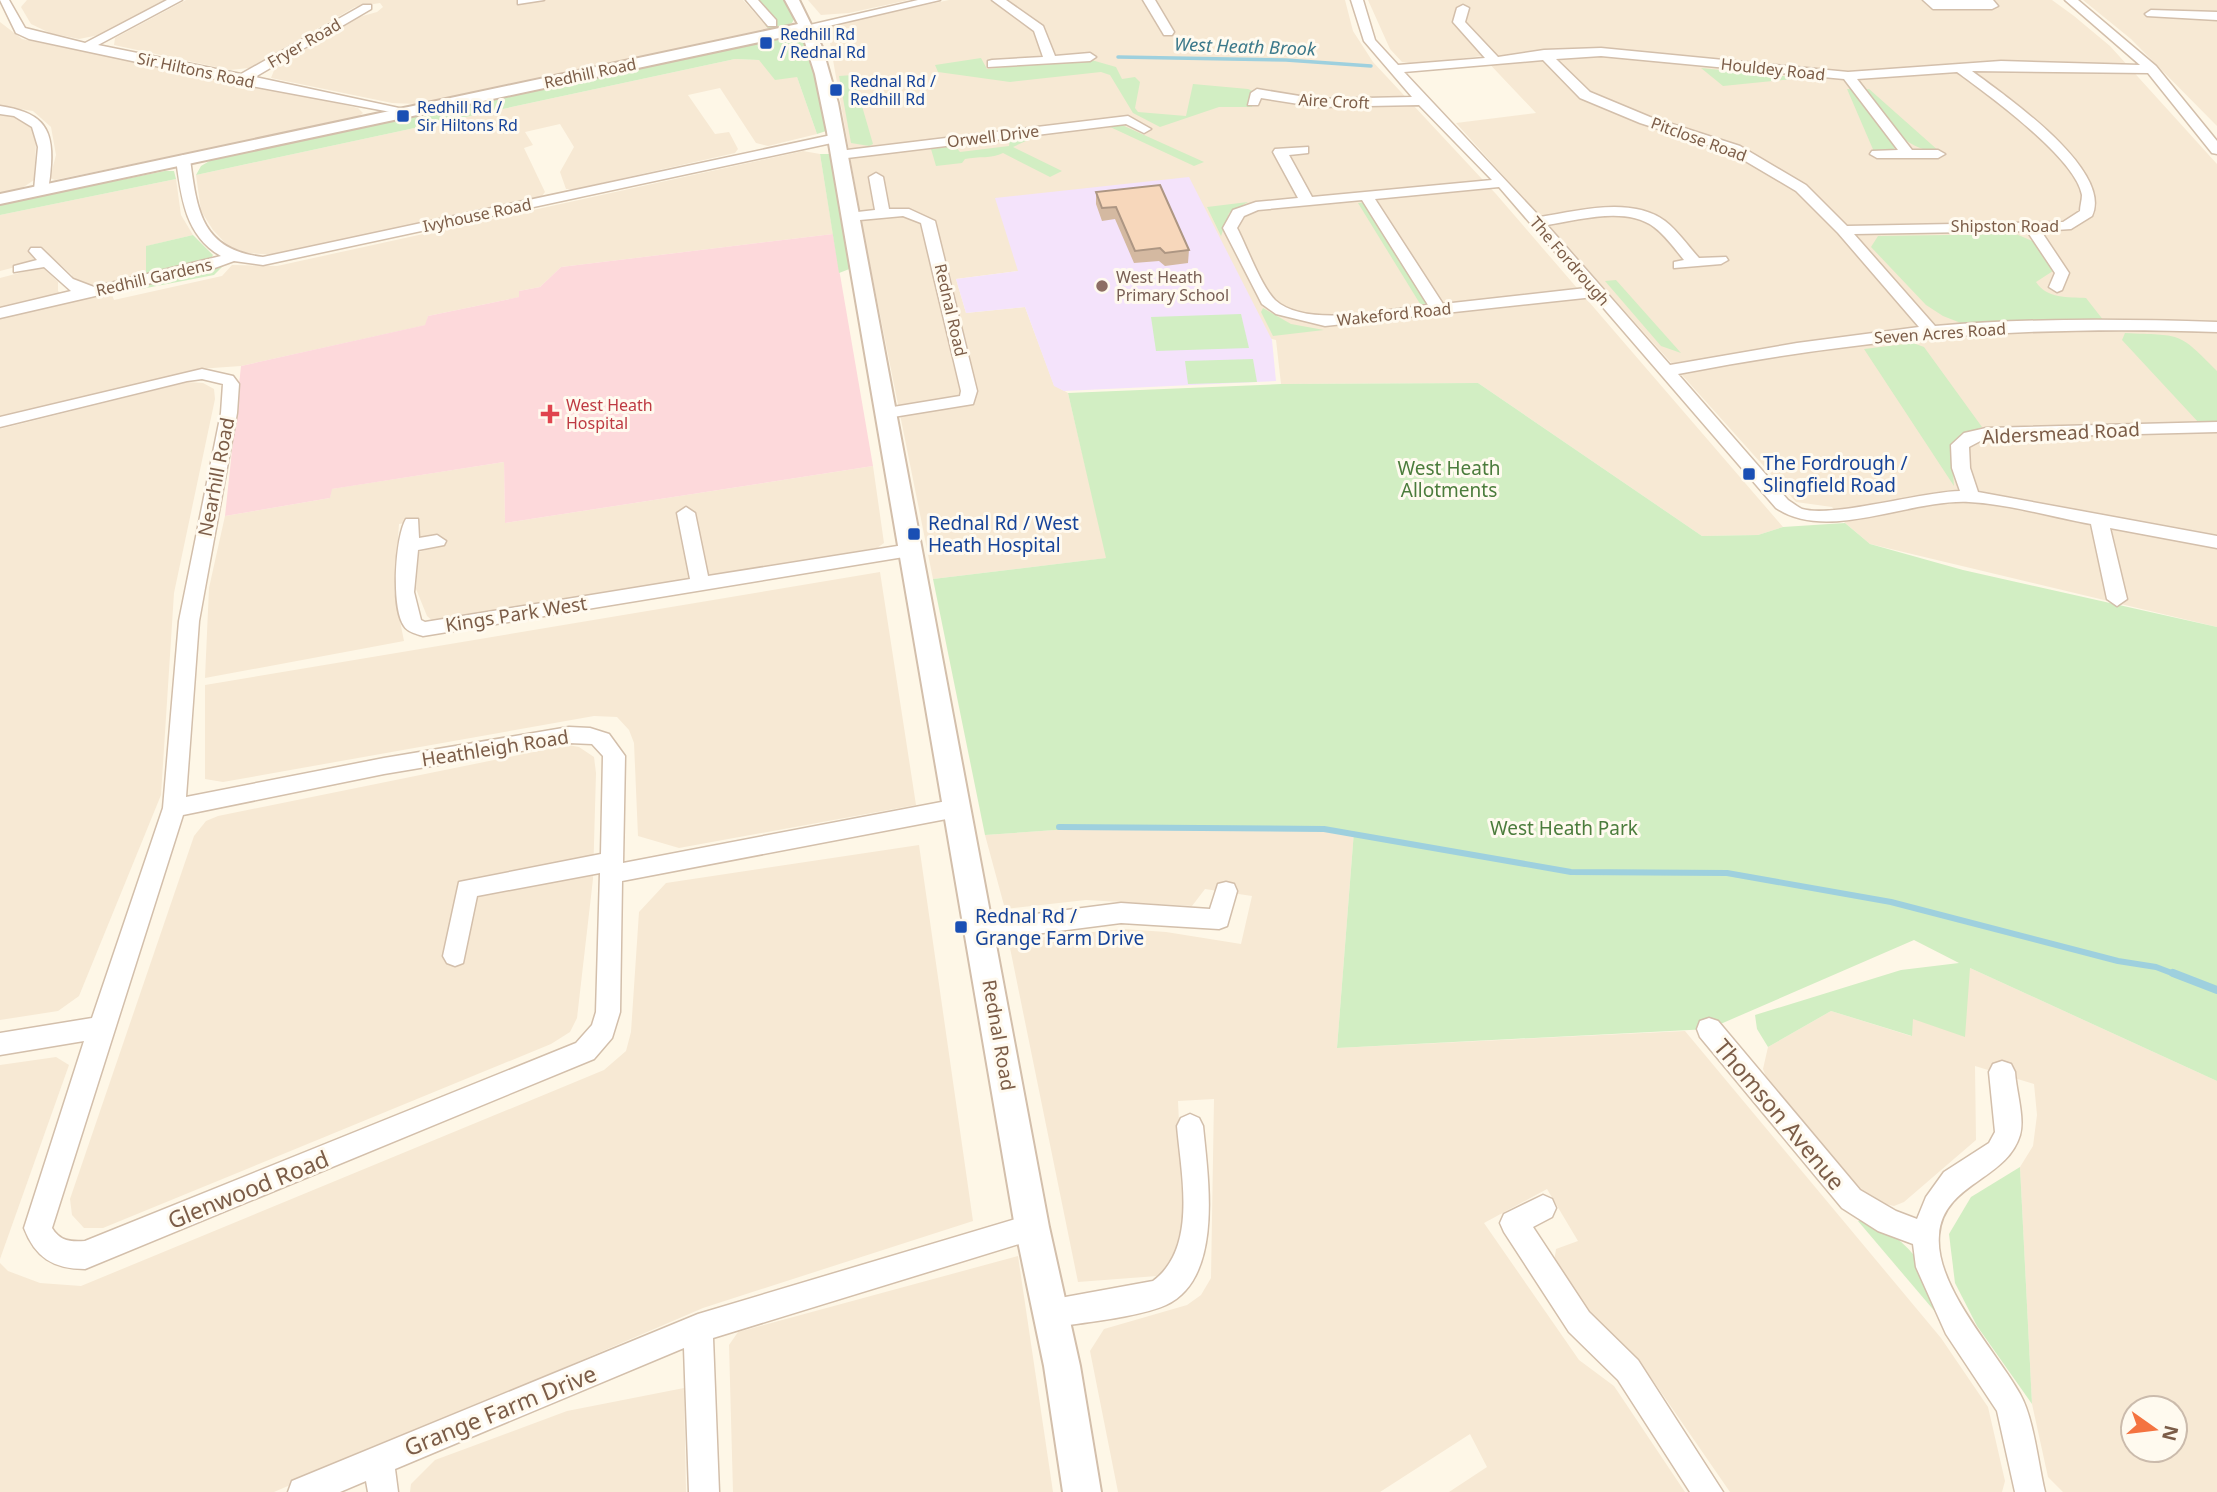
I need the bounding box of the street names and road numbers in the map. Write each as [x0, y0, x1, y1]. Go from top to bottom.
street label: Fryer Road [263, 13, 345, 73]
street label: Sir Hiltons Road [135, 47, 257, 93]
street label: Redhill Road [542, 52, 638, 94]
street label: Houldey Road [1720, 53, 1826, 85]
street label: Aire Croft [1298, 88, 1370, 114]
street label: Pitclose Road [1648, 111, 1750, 167]
street label: Orwell Drive [946, 119, 1040, 153]
street label: Ivyhouse Road [421, 193, 533, 237]
street label: The Fordrough [1525, 212, 1615, 310]
street label: Shipston Road [1951, 215, 2059, 237]
street label: Redhill Gardens [94, 253, 214, 301]
street label: Rednal Road [930, 262, 972, 358]
street label: Wakeford Road [1336, 297, 1452, 331]
street label: Seven Acres Road [1873, 317, 2007, 349]
street label: Nearhill Road [192, 415, 240, 539]
street label: Aldersmead Road [1982, 416, 2140, 450]
street label: Kings Park West [443, 590, 589, 638]
street label: Heathleigh Road [420, 724, 570, 772]
street label: Rednal Road [976, 978, 1022, 1092]
street label: Thomson Avenue [1707, 1032, 1853, 1196]
street label: Glenwood Road [163, 1142, 333, 1236]
street label: Grange Farm Drive [399, 1357, 601, 1463]

